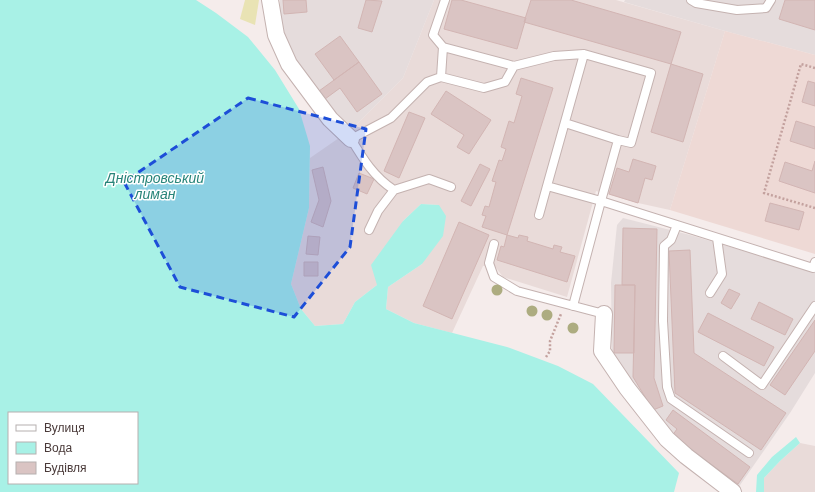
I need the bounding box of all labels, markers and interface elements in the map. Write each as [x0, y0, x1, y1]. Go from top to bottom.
water label: Дністровський лиман [104, 170, 204, 202]
legend [8, 412, 138, 484]
text: Вулиця [44, 421, 85, 435]
text: Вода [44, 441, 72, 455]
text: Будівля [44, 461, 86, 475]

